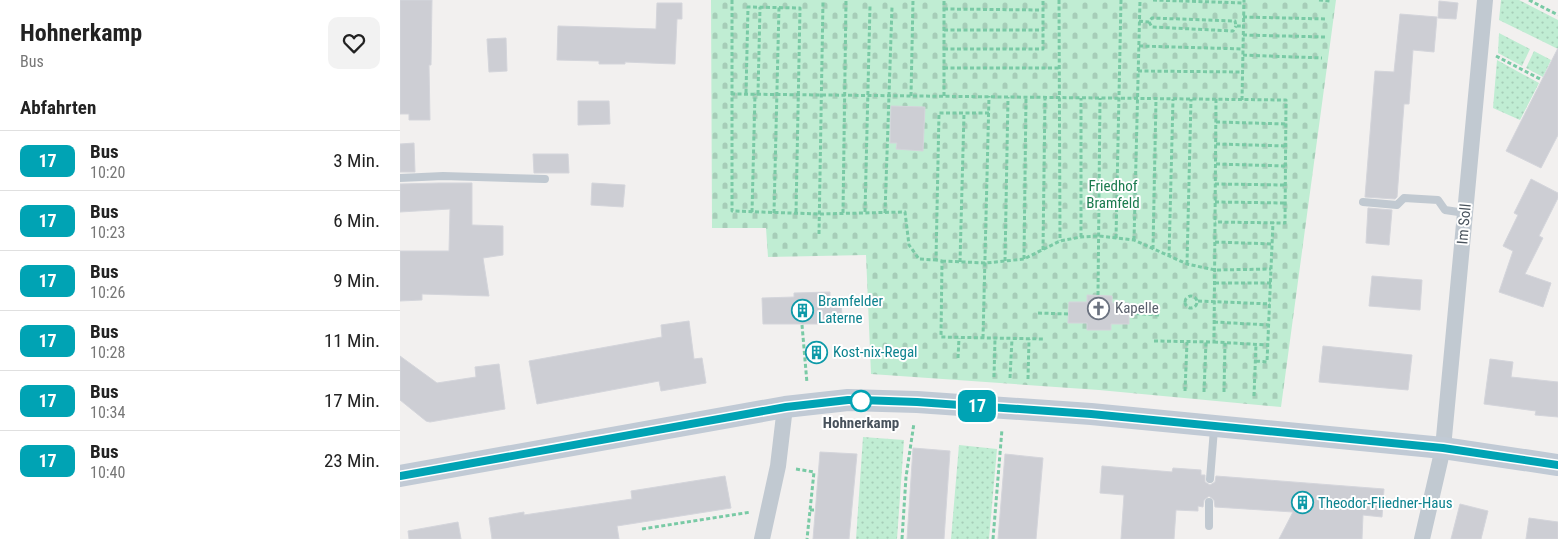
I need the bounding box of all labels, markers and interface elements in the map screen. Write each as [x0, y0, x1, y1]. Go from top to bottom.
button: heart [328, 17, 380, 69]
text: Hohnerkamp [20, 19, 142, 47]
text: Bus [20, 52, 44, 71]
text: Abfahrten [20, 96, 96, 119]
text: Bus [90, 140, 119, 163]
text: 3 Min. [333, 149, 380, 172]
text: 17 [38, 150, 57, 171]
text: 10:20 [90, 163, 125, 182]
park label: Friedhof Bramfeld [1086, 177, 1140, 212]
text: Bus [90, 200, 119, 223]
street label: Im Soll [1453, 203, 1475, 245]
text: 6 Min. [333, 209, 380, 232]
text: 17 [38, 210, 57, 231]
text: 10:23 [90, 223, 125, 242]
text: Bus [90, 260, 119, 283]
text: 9 Min. [333, 269, 380, 292]
text: 17 [38, 270, 57, 291]
text: 10:26 [90, 283, 125, 302]
place label: Bramfelder Laterne [818, 292, 883, 327]
church icon: Kapelle [1087, 296, 1111, 320]
building icon: Bramfelder Laterne [790, 298, 814, 322]
place label: Kapelle [1115, 299, 1159, 317]
text: Bus [90, 320, 119, 343]
text: 11 Min. [324, 329, 380, 352]
text: 17 [38, 330, 57, 351]
building icon: Kost-nix-Regal [805, 340, 829, 364]
text: 10:28 [90, 343, 125, 362]
place label: Kost-nix-Regal [833, 343, 918, 361]
text: Bus [90, 380, 119, 403]
text: 17 Min. [324, 389, 380, 412]
text: 17 [38, 390, 57, 411]
marker: Hohnerkamp [850, 390, 872, 412]
line badge: 17 [954, 390, 1000, 422]
text: 17 [968, 395, 986, 416]
text: 10:34 [90, 403, 125, 422]
place label: Hohnerkamp [823, 414, 899, 432]
text: Bus [90, 440, 119, 463]
text: 23 Min. [324, 449, 380, 472]
text: 17 [38, 450, 57, 471]
text: 10:40 [90, 463, 125, 482]
building icon: Theodor-Fliedner-Haus [1290, 491, 1314, 515]
place label: Theodor-Fliedner-Haus [1318, 494, 1453, 512]

